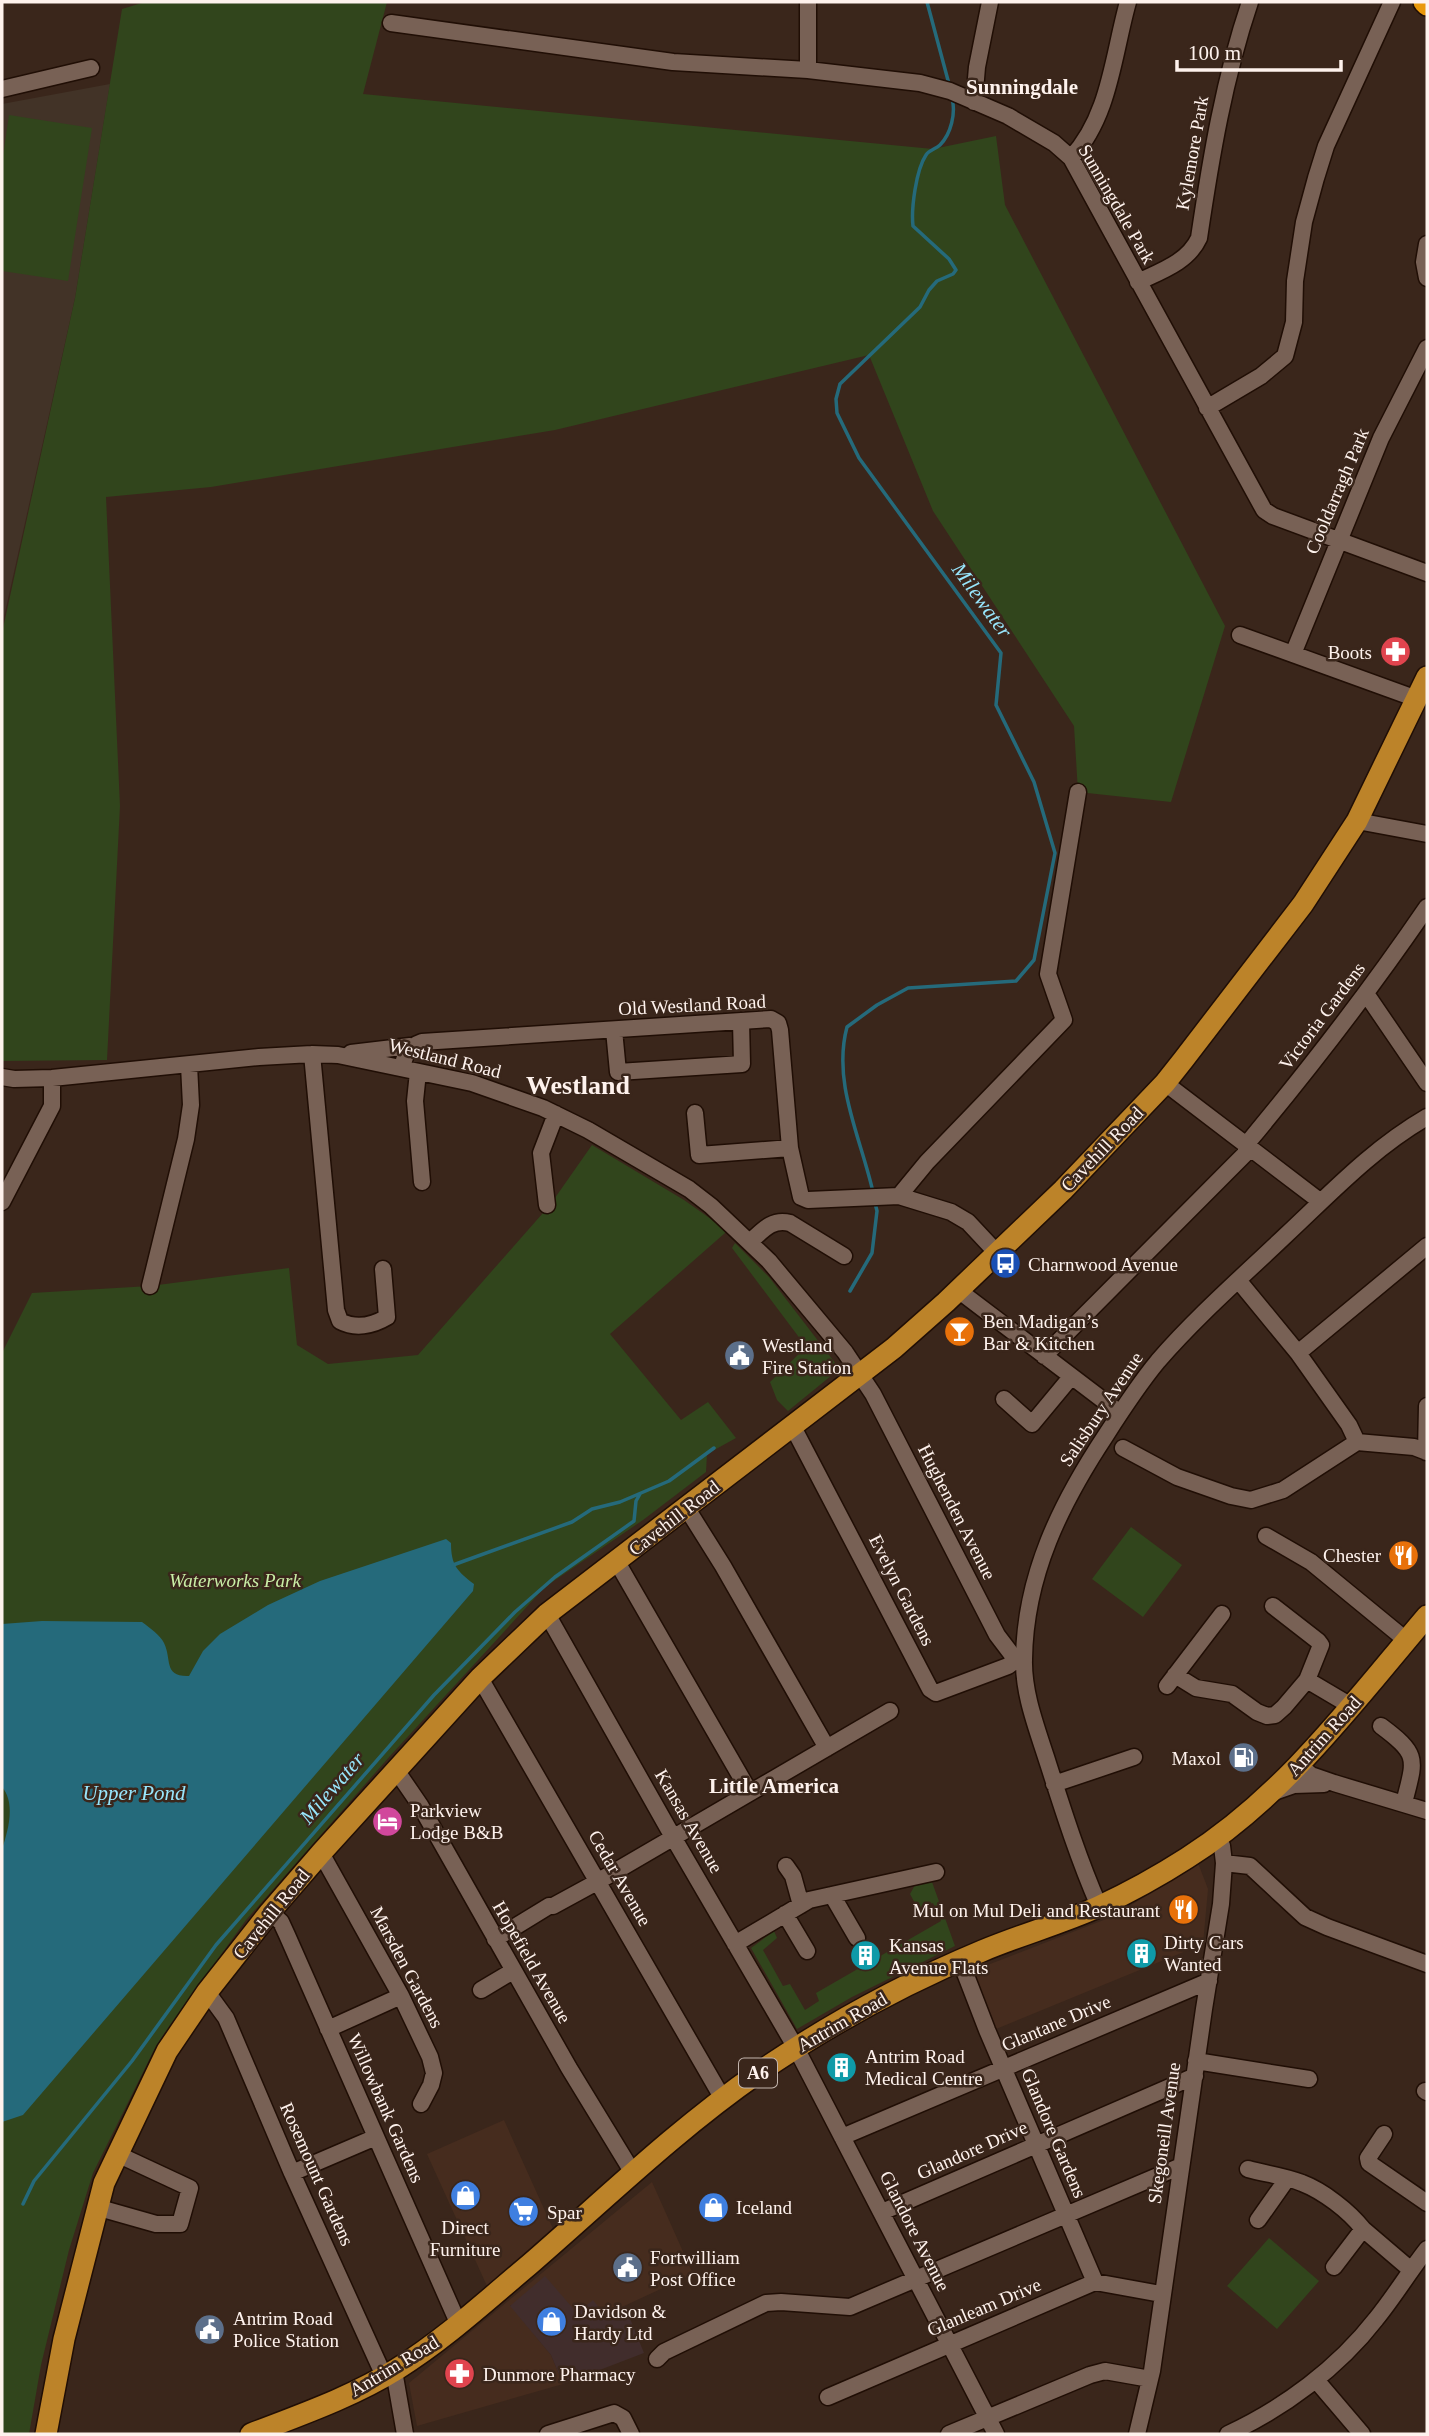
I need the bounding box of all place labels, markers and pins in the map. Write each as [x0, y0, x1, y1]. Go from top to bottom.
pharmacy icon: Boots [1378, 635, 1412, 669]
place label: Boots [1328, 642, 1372, 663]
bus stop icon: Charnwood Avenue [988, 1247, 1022, 1281]
place label: Charnwood Avenue [1028, 1254, 1178, 1275]
place label: Ben Madigan’s Bar & Kitchen [983, 1311, 1099, 1354]
bar icon: Ben Madigan’s Bar & Kitchen [943, 1315, 977, 1349]
place label: Westland Fire Station [762, 1335, 852, 1378]
public building icon: Westland Fire Station [722, 1339, 756, 1373]
restaurant icon: Chester [1387, 1538, 1421, 1572]
place label: Chester [1323, 1545, 1382, 1566]
fuel station icon: Maxol [1227, 1741, 1261, 1775]
place label: Maxol [1171, 1748, 1221, 1769]
place label: Parkview Lodge B&B [410, 1800, 503, 1843]
hotel icon: Parkview Lodge B&B [370, 1804, 404, 1838]
restaurant icon: Mul on Mul Deli and Restaurant [1166, 1893, 1200, 1927]
place label: Mul on Mul Deli and Restaurant [913, 1900, 1161, 1921]
place label: Dirty Cars Wanted [1164, 1932, 1244, 1975]
place label: Kansas Avenue Flats [889, 1935, 988, 1978]
building icon: Dirty Cars Wanted [1124, 1936, 1158, 1970]
building icon: Kansas Avenue Flats [849, 1939, 883, 1973]
place label: Antrim Road Medical Centre [865, 2046, 983, 2089]
building icon: Antrim Road Medical Centre [825, 2050, 859, 2084]
shop icon: Direct Furniture [448, 2179, 482, 2213]
shop icon: Iceland [696, 2190, 730, 2224]
supermarket icon: Spar [507, 2195, 541, 2229]
place label: Iceland [736, 2197, 792, 2218]
place label: Spar [547, 2202, 583, 2223]
place label: Direct Furniture [430, 2217, 500, 2260]
place label: Fortwilliam Post Office [650, 2247, 740, 2290]
public building icon: Fortwilliam Post Office [610, 2251, 644, 2285]
place label: Davidson & Hardy Ltd [574, 2301, 667, 2344]
shop icon: Davidson & Hardy Ltd [534, 2305, 568, 2339]
place label: Antrim Road Police Station [233, 2308, 340, 2351]
public building icon: Antrim Road Police Station [193, 2312, 227, 2346]
pharmacy icon: Dunmore Pharmacy [443, 2357, 477, 2391]
place label: Dunmore Pharmacy [483, 2364, 636, 2385]

